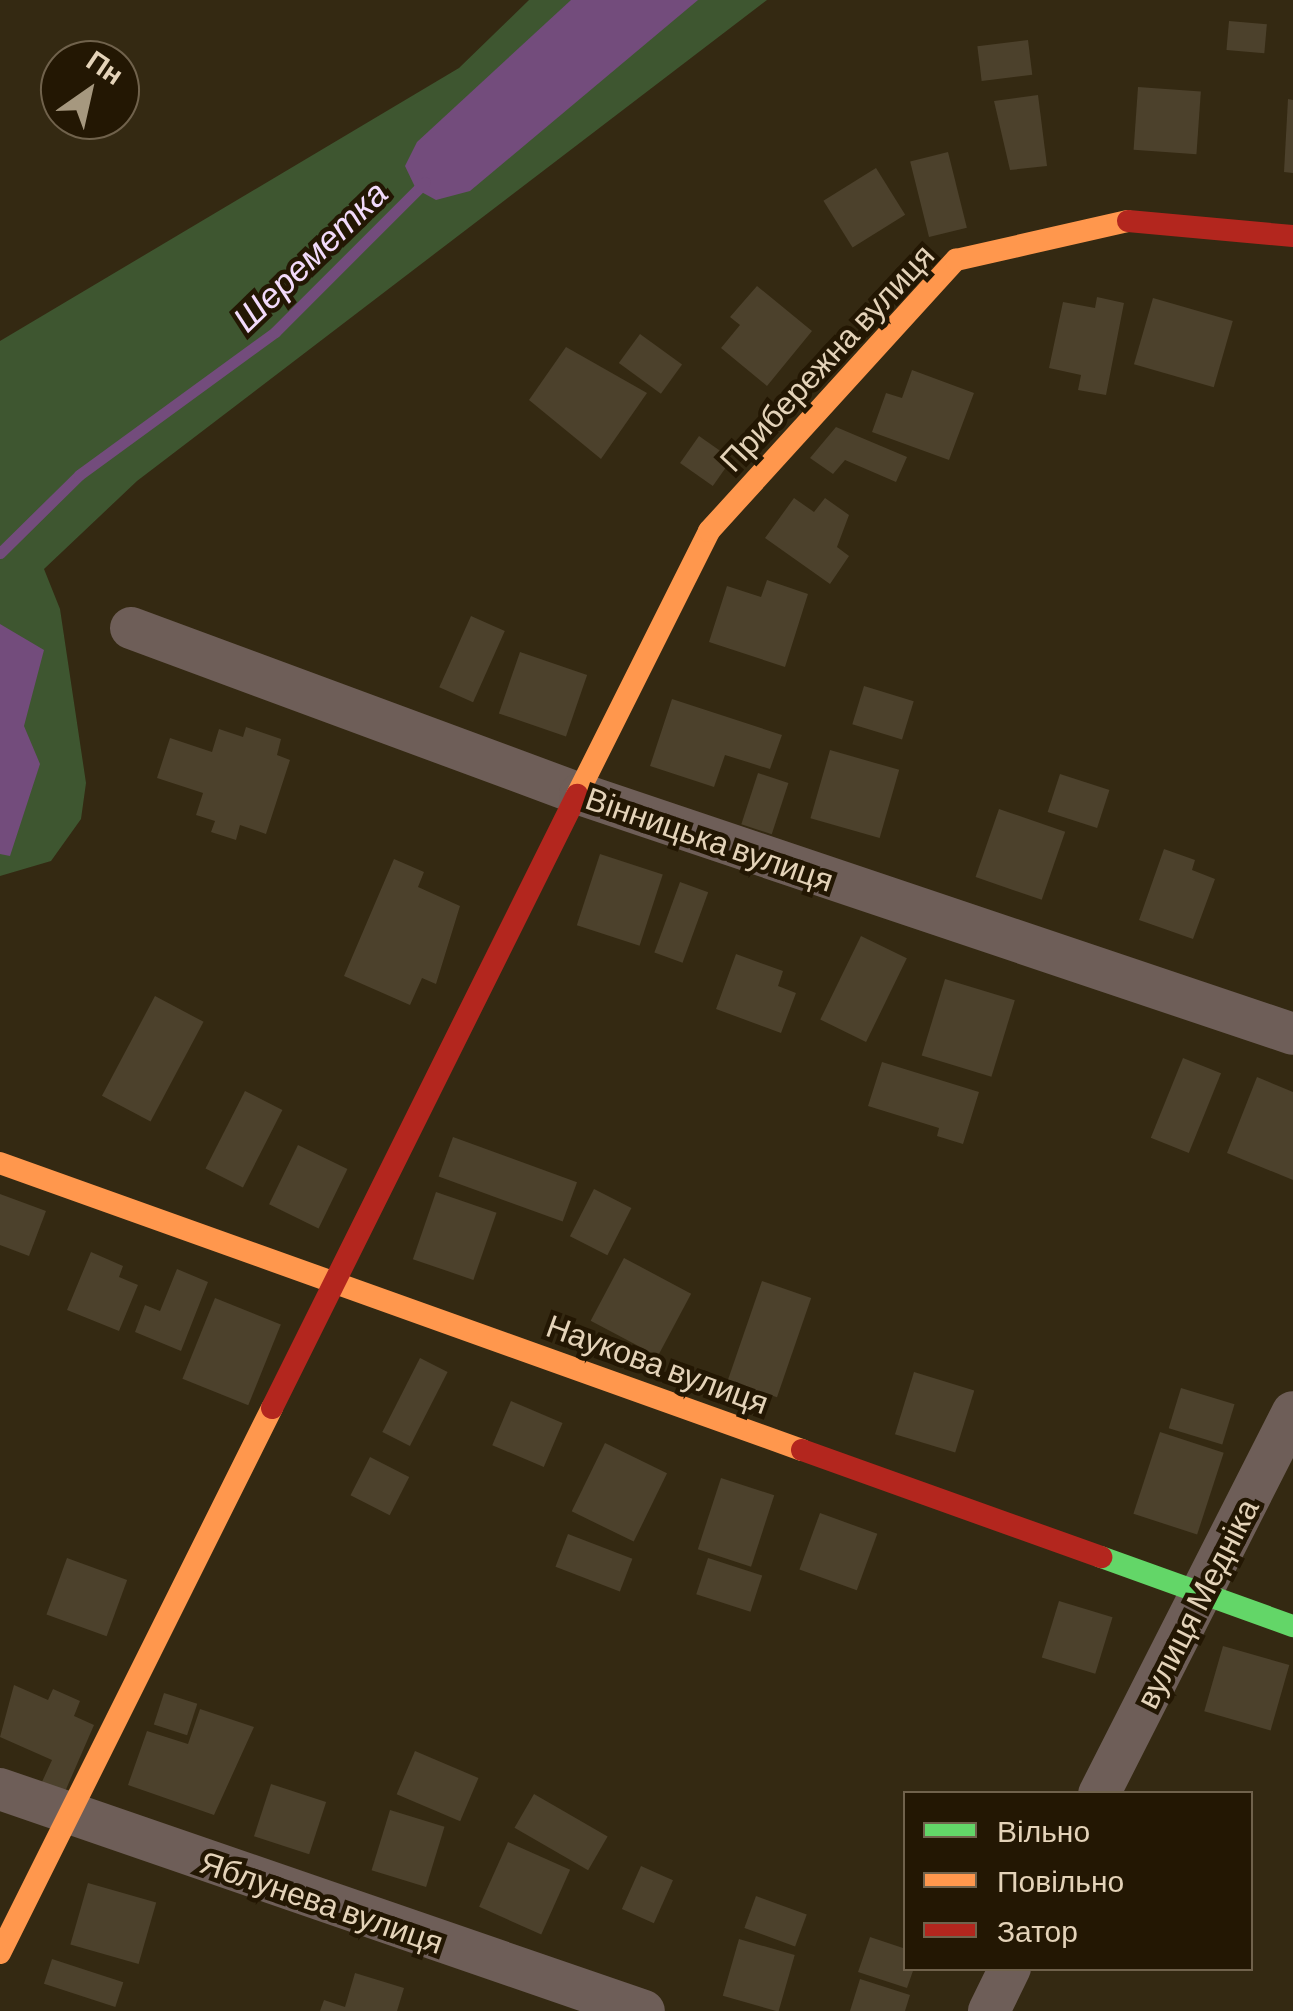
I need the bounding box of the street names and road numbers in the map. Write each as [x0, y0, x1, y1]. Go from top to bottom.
street label: Прибережна вулиця [711, 235, 941, 479]
street label: Вінницька вулиця [581, 778, 839, 898]
street label: Наукова вулиця [542, 1305, 774, 1421]
street label: вулиця Медніка [1127, 1492, 1265, 1714]
street label: Яблунева вулиця [195, 1841, 449, 1961]

